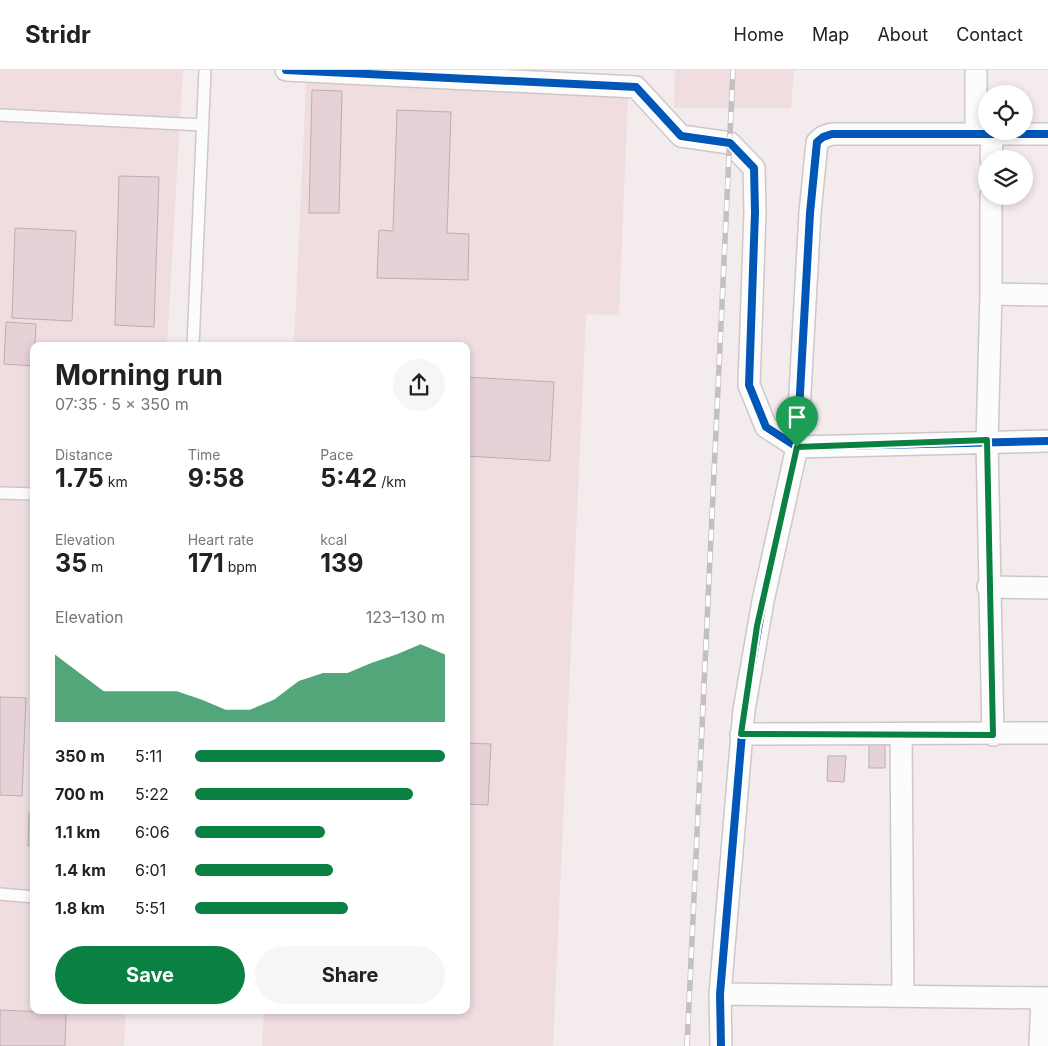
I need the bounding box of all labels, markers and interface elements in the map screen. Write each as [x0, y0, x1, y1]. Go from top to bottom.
text: Stridr [25, 20, 91, 49]
text: Home [734, 24, 784, 45]
text: Map [812, 24, 849, 45]
text: About [877, 24, 928, 45]
text: Contact [956, 24, 1023, 45]
map controls [978, 85, 1033, 205]
button: locate [978, 85, 1033, 140]
button: layers [978, 150, 1033, 205]
text: Morning run [55, 358, 223, 392]
button: share [393, 359, 445, 411]
text: 07:35 · 5 × 350 m [55, 394, 189, 414]
pin [776, 396, 818, 447]
icon: arrive [783, 403, 811, 431]
text: Distance [55, 446, 113, 463]
text: Time [188, 446, 221, 463]
text: Pace [320, 446, 353, 463]
text: 1.75 [55, 463, 104, 493]
text: 9:58 [188, 463, 245, 493]
text: 5:42 [320, 463, 377, 493]
text: km [104, 473, 128, 490]
text: /km [377, 473, 406, 490]
text: Elevation [55, 531, 115, 548]
text: Heart rate [188, 531, 254, 548]
text: kcal [320, 531, 347, 548]
text: 35 [55, 548, 87, 578]
text: 171 [188, 548, 224, 578]
text: 139 [320, 548, 363, 578]
text: m [87, 558, 103, 575]
text: bpm [224, 558, 257, 575]
text: Elevation [55, 607, 124, 627]
text: 123–130 m [366, 607, 445, 627]
text: 350 m [55, 746, 105, 766]
text: 5:11 [135, 746, 162, 766]
text: 700 m [55, 784, 104, 804]
text: 5:22 [135, 784, 169, 804]
text: 1.1 km [55, 822, 100, 842]
text: 6:06 [135, 822, 170, 842]
text: 1.4 km [55, 860, 106, 880]
text: 6:01 [135, 860, 166, 880]
text: 1.8 km [55, 898, 105, 918]
text: 5:51 [135, 898, 166, 918]
button: Save [55, 946, 245, 1004]
button: Share [255, 946, 445, 1004]

